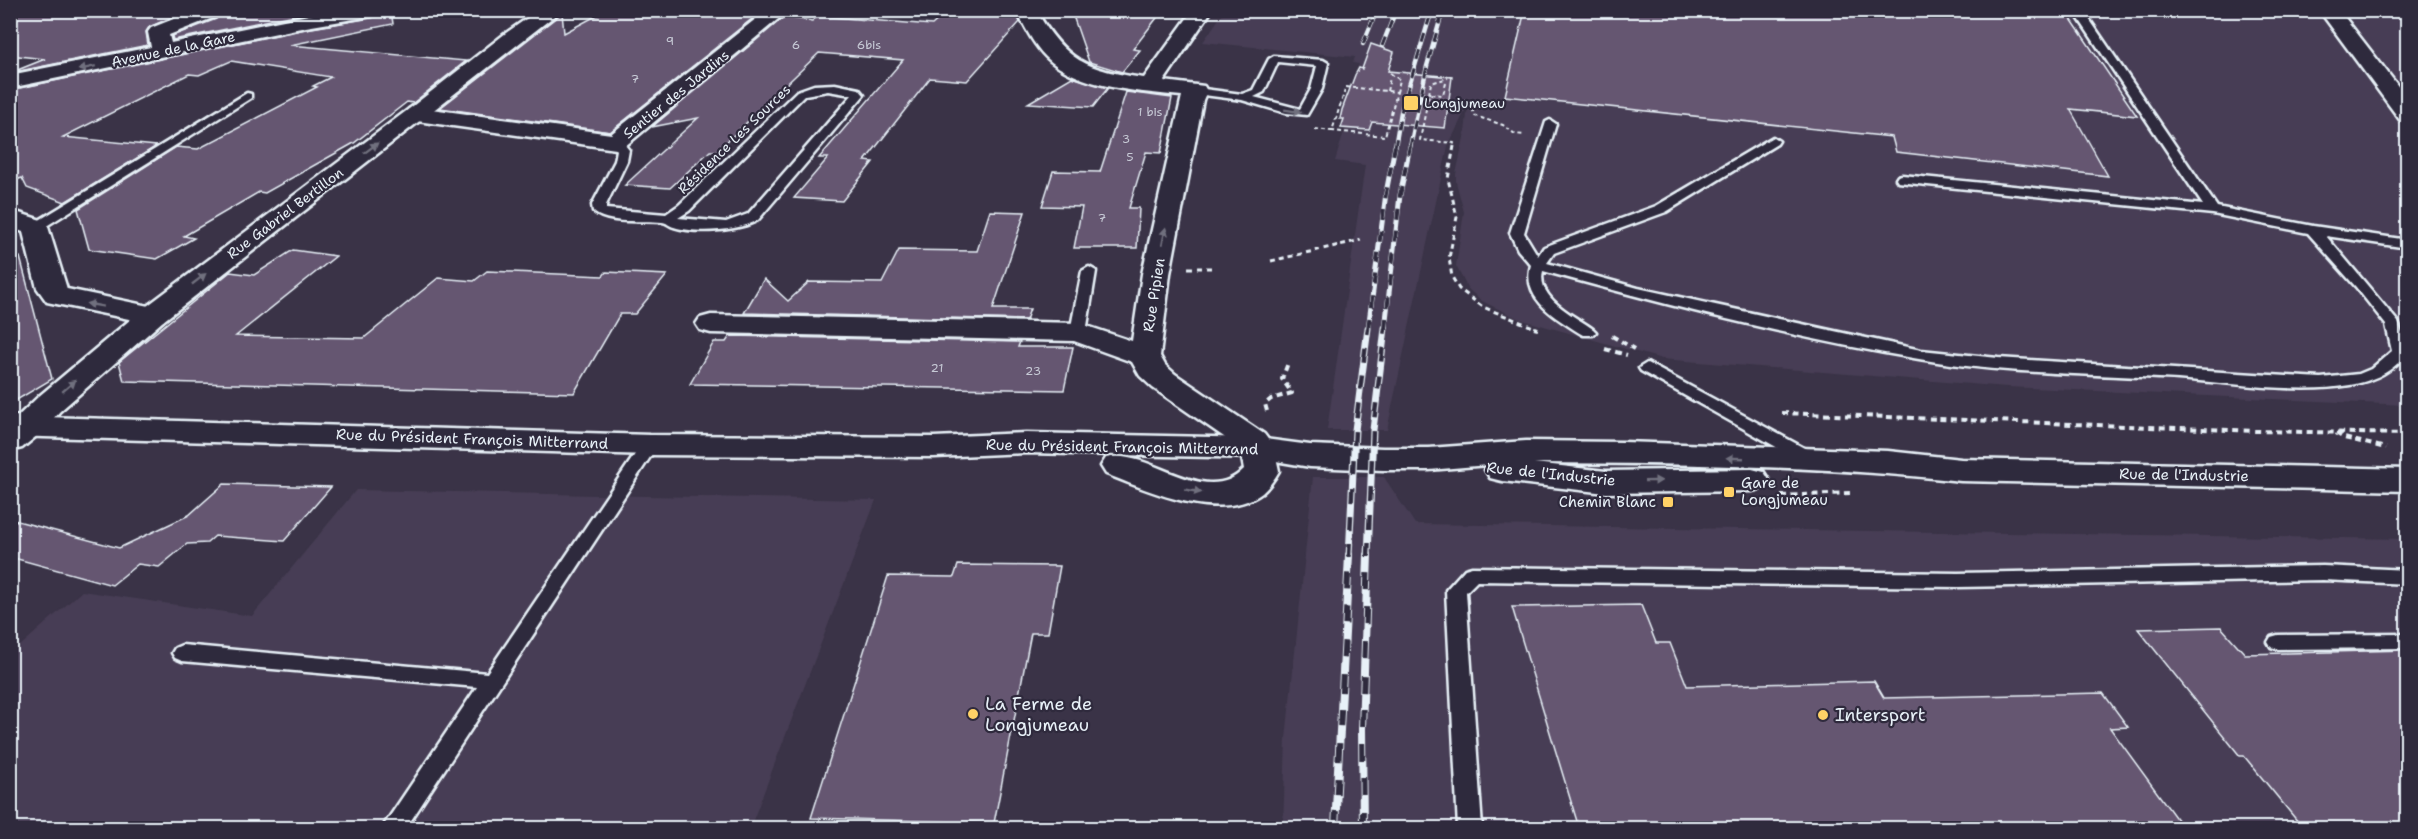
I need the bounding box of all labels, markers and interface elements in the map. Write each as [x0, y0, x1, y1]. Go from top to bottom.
street label: Avenue de la Gare [109, 27, 237, 71]
house number: 9 [666, 33, 674, 49]
house number: 6 [792, 37, 800, 53]
house number: 6bis [857, 37, 881, 53]
street label: Sentier des Jardins [619, 46, 733, 142]
one-way arrow [78, 64, 97, 73]
house number: 7 [631, 71, 639, 87]
street label: Résidence Les Sources [674, 80, 794, 198]
marker: Longjumeau [1402, 94, 1420, 112]
place label: Longjumeau [1424, 94, 1505, 112]
house number: 1 bis [1137, 104, 1163, 120]
one-way arrow [1284, 107, 1303, 116]
house number: 3 [1122, 131, 1130, 147]
one-way arrow [362, 142, 378, 154]
house number: 5 [1126, 149, 1134, 165]
street label: Rue Gabriel Bertillon [223, 163, 347, 263]
house number: 7 [1098, 210, 1106, 226]
one-way arrow [1160, 226, 1169, 245]
street label: Rue Pipien [1138, 256, 1170, 334]
one-way arrow [191, 273, 207, 286]
one-way arrow [86, 300, 105, 309]
house number: 21 [931, 360, 943, 376]
house number: 23 [1025, 363, 1041, 379]
one-way arrow [61, 380, 76, 393]
street label: Rue du Président François Mitterrand [335, 424, 609, 454]
street label: Rue du Président François Mitterrand [986, 435, 1259, 459]
one-way arrow [1725, 453, 1744, 463]
street label: Rue de l'Industrie [1485, 457, 1617, 491]
street label: Rue de l'Industrie [2119, 464, 2249, 486]
place label: Gare de Longjumeau [1741, 473, 1828, 510]
one-way arrow [1644, 477, 1663, 486]
marker: Gare de Longjumeau [1722, 485, 1736, 499]
one-way arrow [1184, 487, 1203, 496]
place label: Chemin Blanc [1559, 492, 1656, 512]
marker: Chemin Blanc [1661, 495, 1675, 509]
place label: La Ferme de Longjumeau [985, 692, 1092, 737]
place label: Intersport [1835, 703, 1926, 727]
marker: La Ferme de Longjumeau [966, 707, 980, 721]
marker: Intersport [1816, 708, 1830, 722]

